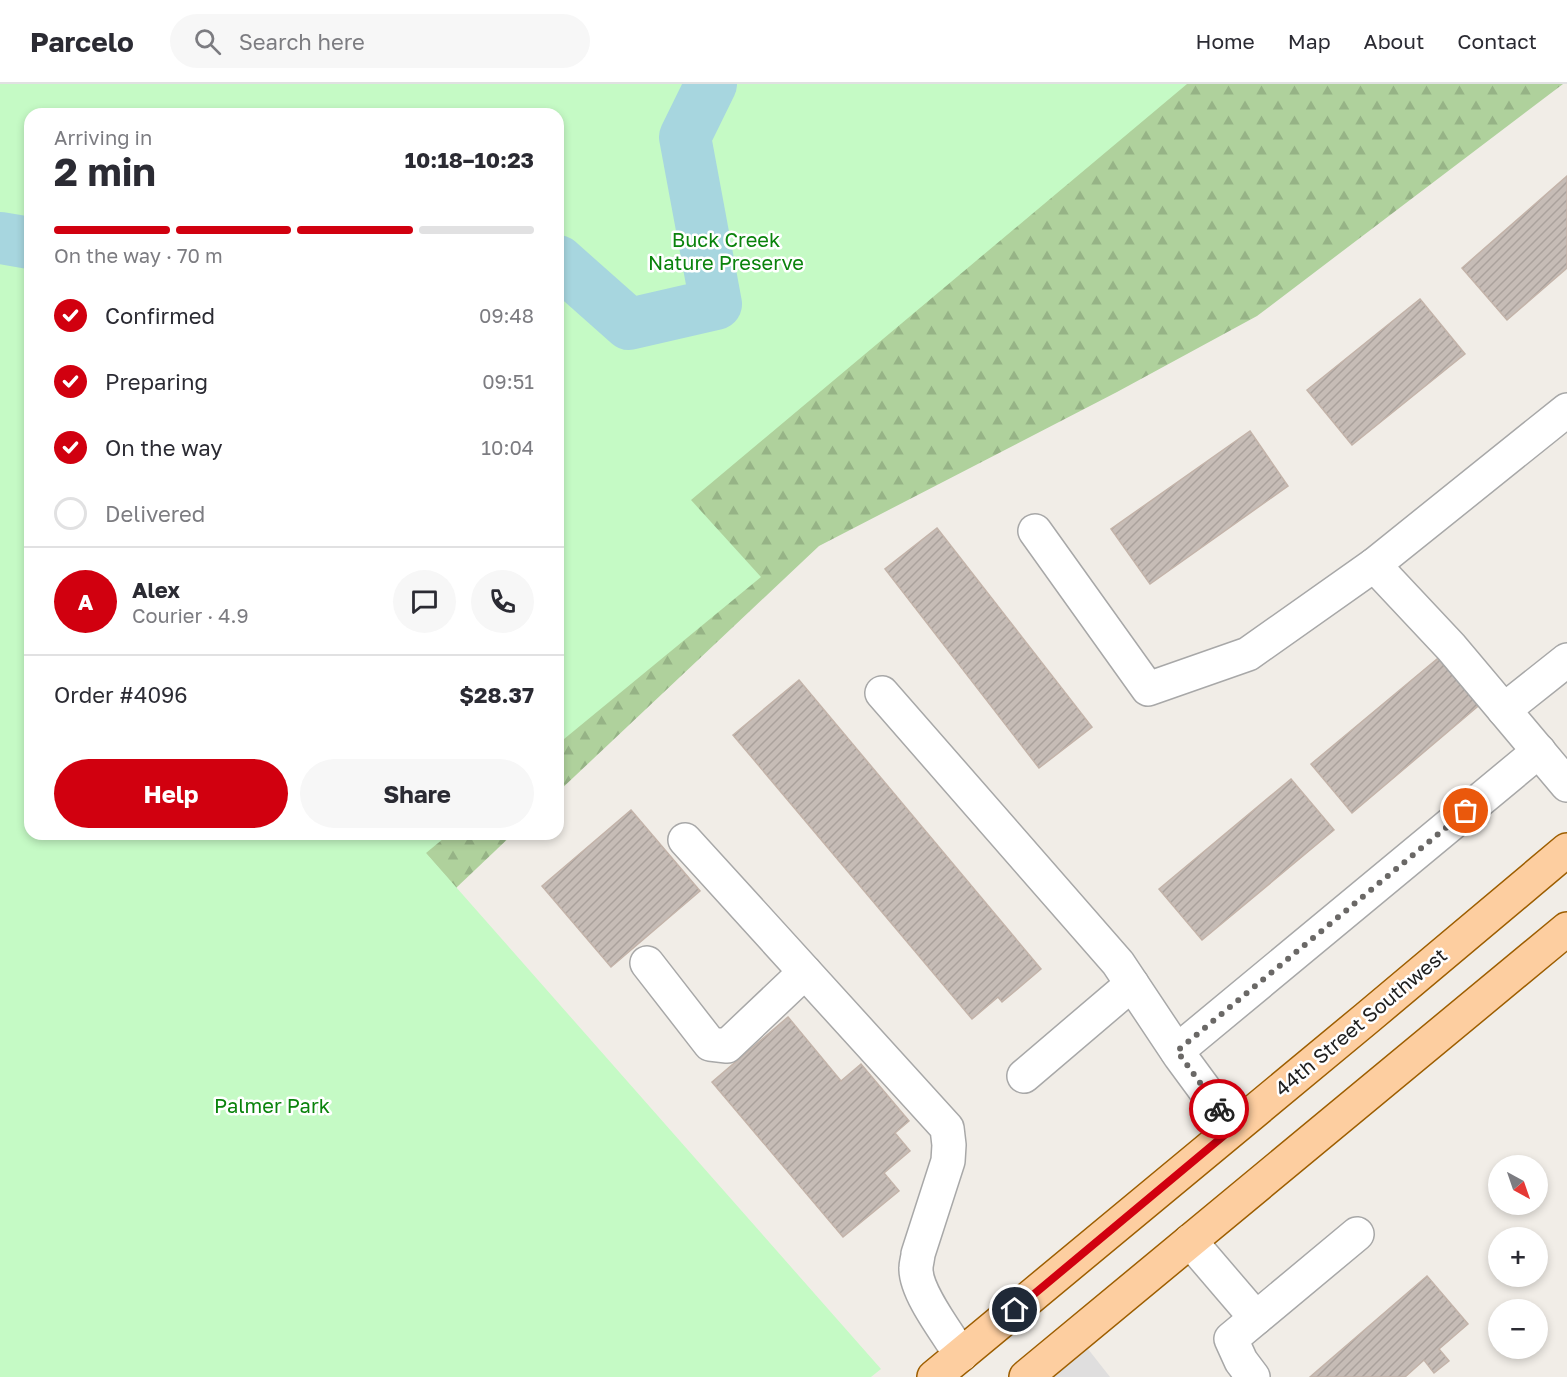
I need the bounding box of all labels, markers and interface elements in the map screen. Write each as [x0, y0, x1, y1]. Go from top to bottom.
search box [170, 14, 590, 68]
text: Parcelo [30, 25, 134, 58]
icon: search [191, 25, 224, 58]
text: Search here [239, 28, 365, 55]
text: Home [1195, 28, 1255, 54]
text: Map [1288, 28, 1331, 54]
text: About [1364, 28, 1424, 54]
text: Contact [1457, 28, 1537, 54]
text: Arriving in [54, 125, 152, 149]
text: 10:18–10:23 [405, 146, 534, 173]
text: 2 min [54, 148, 156, 195]
park label: Buck Creek Nature Preserve [648, 227, 804, 274]
text: On the way · 70 m [54, 243, 223, 267]
icon: check [54, 299, 87, 332]
text: Confirmed [105, 302, 215, 329]
text: 09:48 [479, 303, 534, 327]
icon: check [54, 365, 87, 398]
text: Preparing [105, 368, 208, 395]
text: 09:51 [482, 369, 534, 393]
icon: check [54, 431, 87, 464]
text: On the way [105, 434, 223, 461]
text: 10:04 [481, 435, 534, 459]
text: Delivered [105, 500, 205, 527]
button: chat [393, 570, 456, 633]
button: phone [471, 570, 534, 633]
text: Alex [132, 576, 180, 603]
text: A [78, 588, 93, 615]
text: Courier · 4.9 [132, 603, 249, 627]
text: Order #4096 [54, 681, 188, 708]
text: $28.37 [459, 681, 534, 708]
button: Help [54, 759, 288, 828]
button: Share [300, 759, 534, 828]
pin [1440, 785, 1491, 836]
icon: bag [1449, 794, 1482, 827]
street label: 44th Street Southwest [1269, 942, 1451, 1100]
courier [1189, 1079, 1249, 1139]
park label: Palmer Park [214, 1093, 330, 1117]
icon: bike [1203, 1093, 1236, 1126]
north arrow [1488, 1155, 1548, 1215]
map controls [1488, 1155, 1548, 1359]
button: + [1488, 1227, 1548, 1287]
pin [989, 1284, 1040, 1335]
icon: home [998, 1293, 1031, 1326]
button: − [1488, 1299, 1548, 1359]

